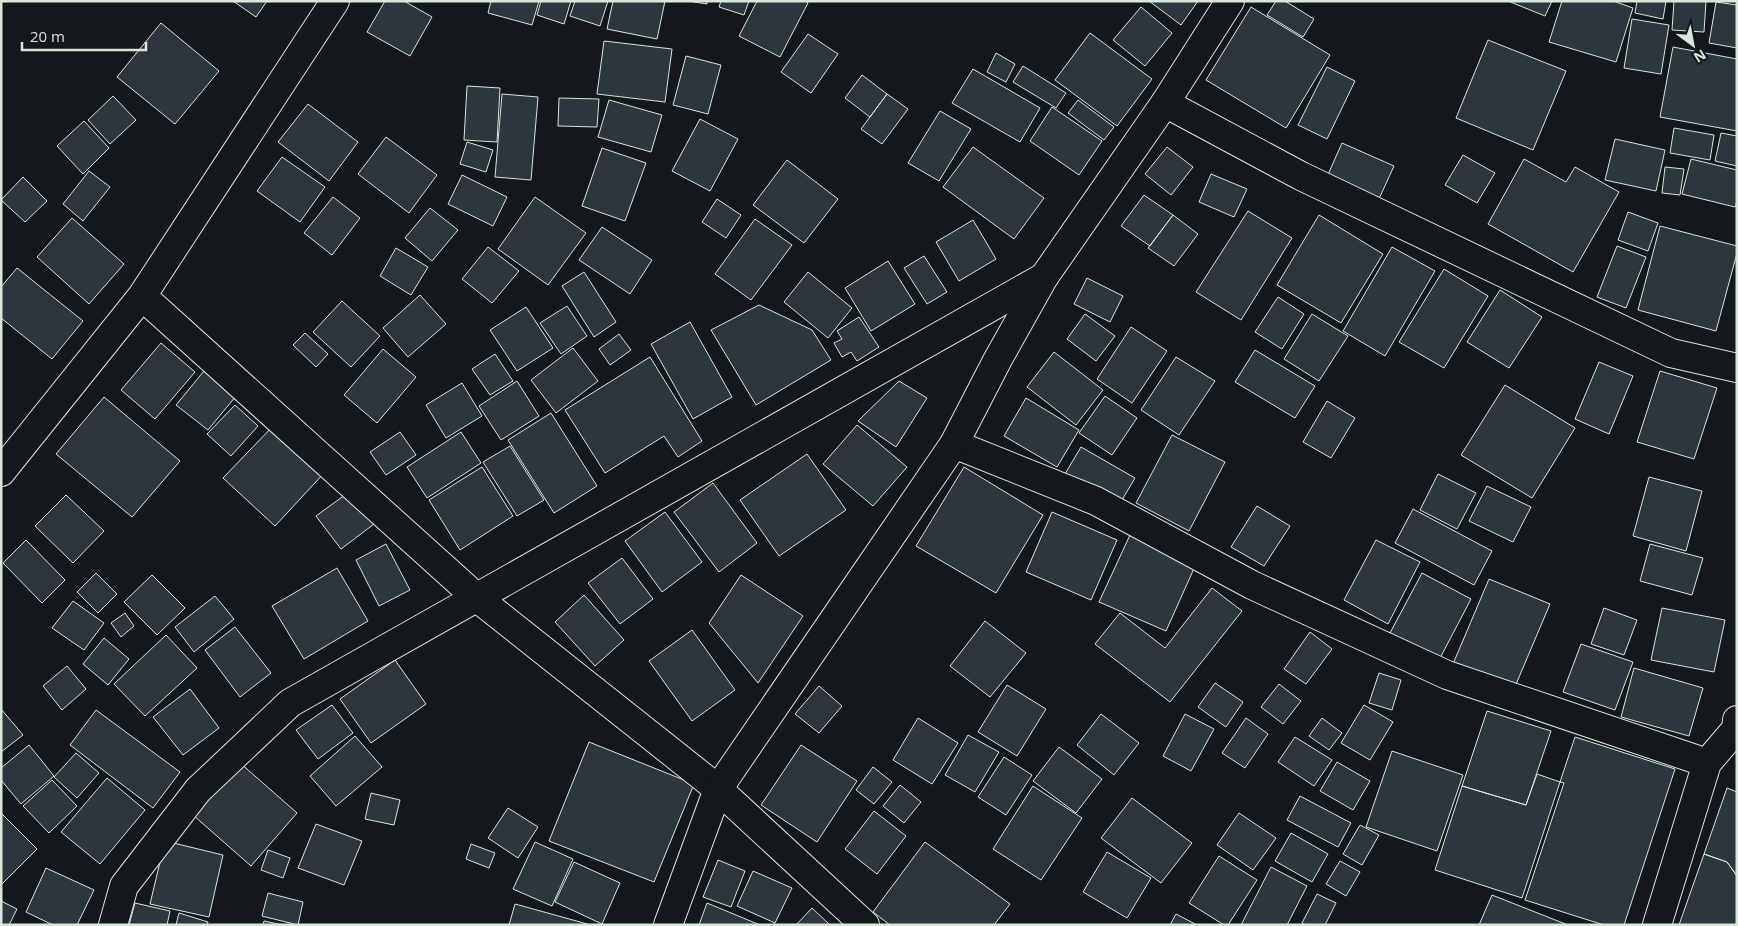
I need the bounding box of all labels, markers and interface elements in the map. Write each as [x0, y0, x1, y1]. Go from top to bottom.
scale bar [22, 20, 146, 52]
north arrow [1668, 20, 1718, 70]
text: 20 m [30, 26, 65, 46]
text: N [1690, 45, 1710, 68]

